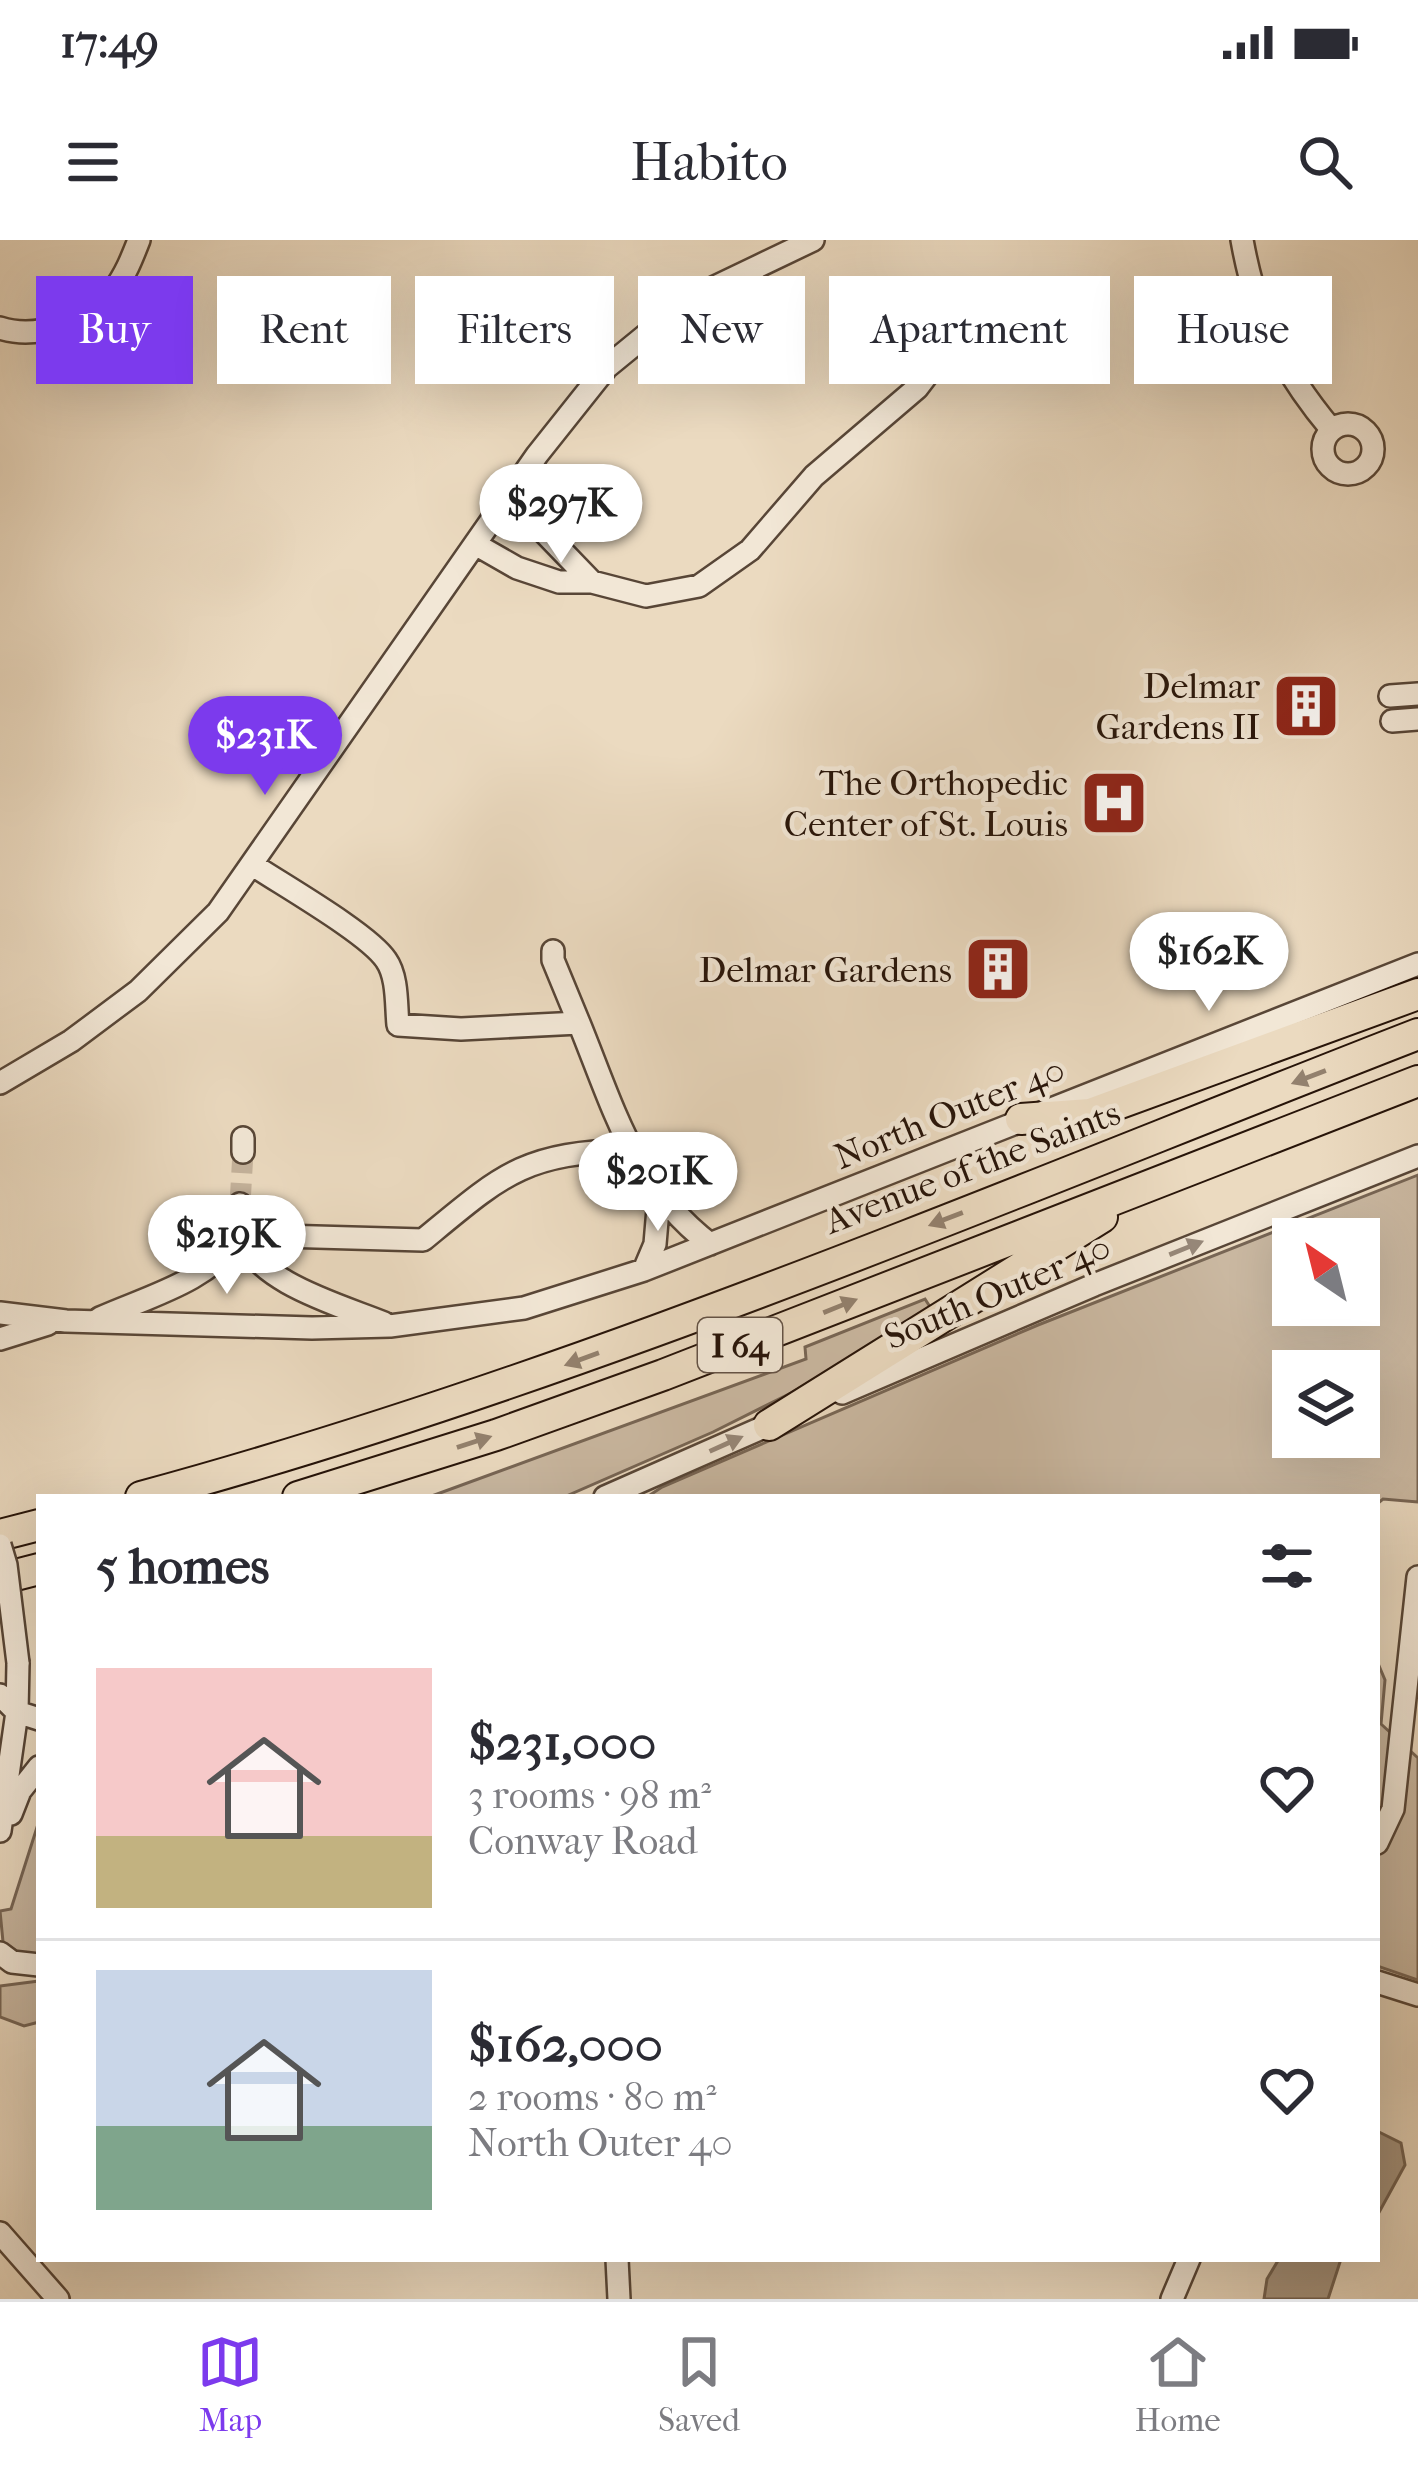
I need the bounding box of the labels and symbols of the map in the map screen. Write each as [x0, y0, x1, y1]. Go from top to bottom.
pin: $297K [477, 464, 645, 566]
place label: Delmar Gardens II [1096, 665, 1261, 748]
building icon: Delmar Gardens II [1271, 671, 1341, 741]
pin: $231K [181, 696, 349, 798]
place label: The Orthopedic Center of St. Louis [784, 762, 1068, 845]
hospital icon: The Orthopedic Center of St. Louis [1079, 768, 1149, 838]
pin: $162K [1125, 912, 1293, 1014]
building icon: Delmar Gardens [963, 934, 1033, 1004]
place label: Delmar Gardens [699, 949, 952, 991]
street label: North Outer 40 [828, 1048, 1071, 1178]
one-way arrow [1291, 1068, 1327, 1087]
street label: Avenue of the Saints [817, 1091, 1126, 1243]
pin: $201K [574, 1132, 742, 1234]
pin: $219K [143, 1195, 311, 1297]
one-way arrow [927, 1210, 963, 1229]
north arrow [1272, 1218, 1380, 1326]
street label: South Outer 40 [878, 1225, 1117, 1358]
one-way arrow [1169, 1238, 1205, 1257]
one-way arrow [822, 1296, 858, 1315]
road number: I 64 [698, 1318, 782, 1372]
one-way arrow [563, 1351, 599, 1369]
one-way arrow [456, 1432, 493, 1451]
one-way arrow [708, 1434, 744, 1453]

